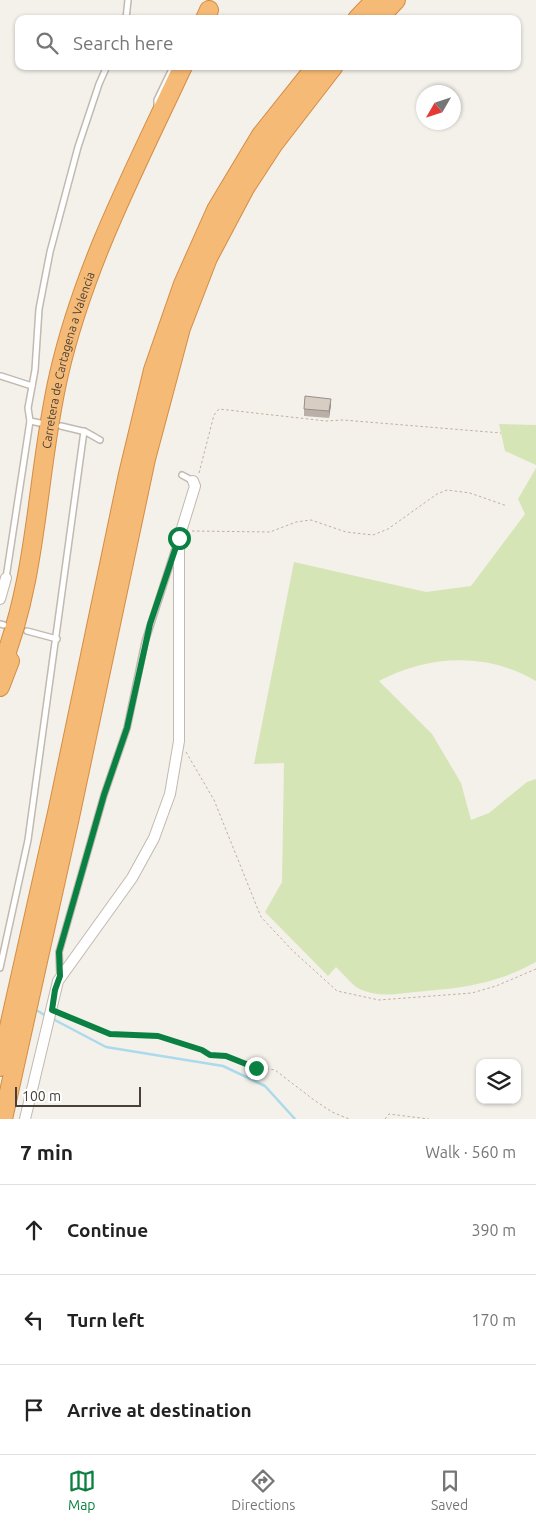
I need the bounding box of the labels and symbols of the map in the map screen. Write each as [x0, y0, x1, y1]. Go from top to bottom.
north arrow [416, 85, 461, 130]
street label: Carretera de Cartagena a Valencia [39, 270, 96, 450]
route start [168, 527, 191, 550]
route end [245, 1057, 268, 1080]
scale bar [15, 1084, 141, 1107]

